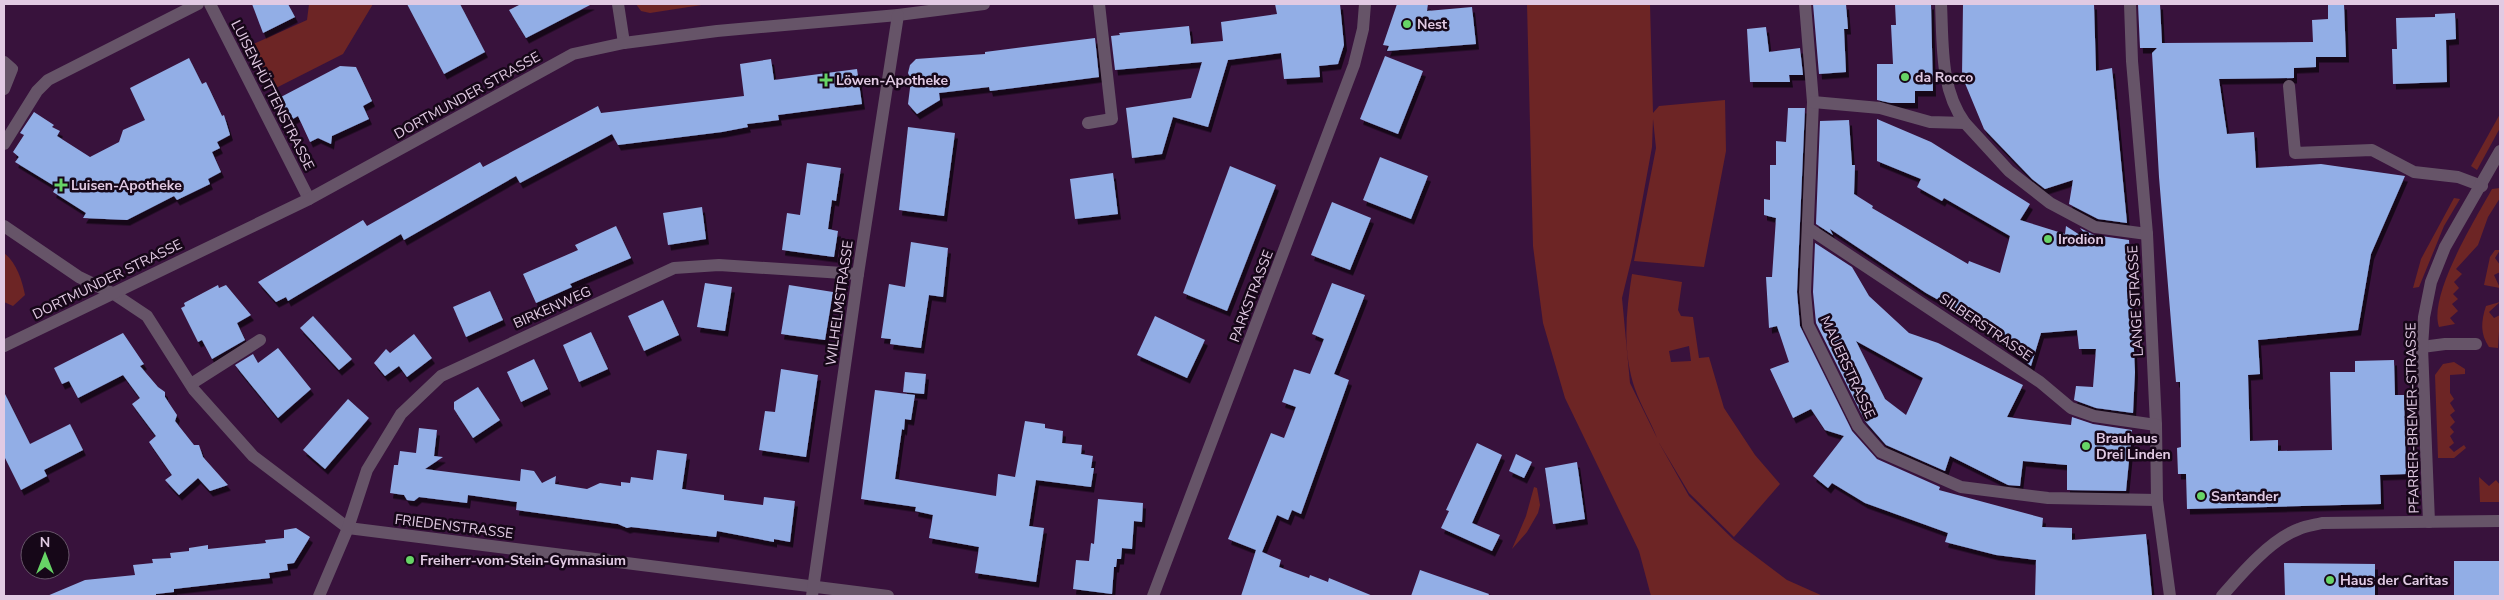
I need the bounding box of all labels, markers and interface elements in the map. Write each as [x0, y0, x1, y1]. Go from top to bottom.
place label: Nest [1417, 15, 1448, 34]
street label: LUISENHÜTTENSTRASSE [226, 17, 319, 174]
marker: Nest [1401, 18, 1413, 30]
street label: DORTMUNDER STRASSE [391, 47, 544, 144]
place label: da Rocco [1915, 68, 1973, 87]
place label: Löwen-Apotheke [836, 71, 948, 90]
marker: da Rocco [1899, 71, 1911, 83]
marker: Löwen-Apotheke [820, 74, 832, 86]
place label: Luisen-Apotheke [71, 176, 182, 195]
marker: Luisen-Apotheke [55, 179, 67, 191]
place label: Irodion [2058, 230, 2104, 249]
marker: Irodion [2042, 233, 2054, 245]
street label: DORTMUNDER STRASSE [29, 235, 185, 324]
street label: WILHELMSTRASSE [821, 239, 858, 367]
street label: LANGE STRASSE [2123, 245, 2148, 357]
street label: PARKSTRASSE [1225, 247, 1278, 345]
street label: BIRKENWEG [510, 282, 594, 333]
street label: SILBERSTRASSE [1936, 289, 2036, 366]
street label: MAUERSTRASSE [1815, 313, 1880, 422]
street label: PFARRER-BREMER-STRASSE [2401, 322, 2424, 514]
place label: Brauhaus Drei Linden [2096, 429, 2171, 464]
marker: Brauhaus Drei Linden [2080, 440, 2092, 452]
place label: Santander [2211, 487, 2279, 506]
marker: Santander [2195, 490, 2207, 502]
street label: FRIEDENSTRASSE [394, 510, 514, 543]
north arrow [20, 530, 70, 580]
text: N [40, 533, 50, 552]
place label: Freiherr-vom-Stein-Gymnasium [420, 551, 626, 570]
marker: Freiherr-vom-Stein-Gymnasium [404, 554, 416, 566]
place label: Haus der Caritas [2340, 571, 2448, 590]
marker: Haus der Caritas [2324, 574, 2336, 586]

